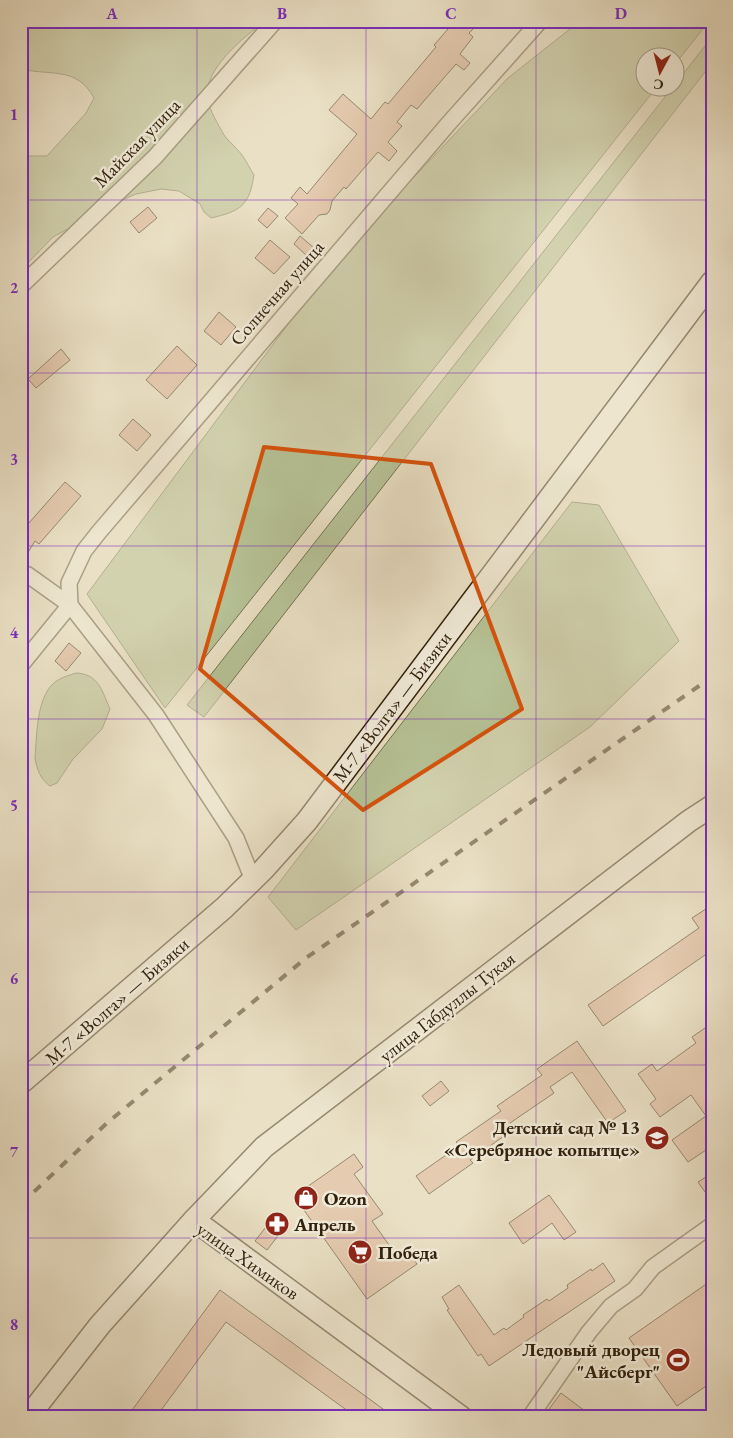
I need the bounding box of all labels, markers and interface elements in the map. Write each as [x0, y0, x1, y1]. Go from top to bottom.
text: A [105, 3, 118, 24]
text: B [277, 3, 287, 24]
text: C [445, 3, 457, 24]
text: D [615, 3, 627, 24]
north arrow [636, 48, 686, 98]
text: С [652, 75, 664, 94]
street label: Майская улица [88, 93, 186, 193]
text: 1 [10, 104, 18, 125]
street label: Солнечная улица [224, 235, 330, 351]
text: 2 [10, 277, 19, 298]
text: 3 [10, 449, 18, 470]
text: 4 [10, 622, 19, 643]
street label: М-7 «Волга» — Бизяки [327, 626, 457, 788]
text: 5 [10, 795, 18, 816]
street label: М-7 «Волга» — Бизяки [40, 932, 194, 1070]
street label: улица Габдуллы Тукая [374, 946, 520, 1068]
text: 6 [10, 968, 19, 989]
place label: Детский сад № 13 «Серебряное копытце» [444, 1115, 640, 1162]
school or university icon: Детский сад № 13 «Серебряное копытце» [644, 1125, 670, 1151]
text: 7 [10, 1141, 19, 1162]
shop icon: Ozon [293, 1185, 319, 1211]
place label: Ozon [324, 1186, 367, 1211]
pharmacy icon: Апрель [264, 1211, 290, 1237]
place label: Апрель [293, 1212, 356, 1237]
street label: улица Химиков [192, 1216, 304, 1306]
supermarket icon: Победа [347, 1239, 373, 1265]
place label: Победа [378, 1240, 439, 1265]
text: 8 [10, 1314, 18, 1335]
place label: Ледовый дворец "Айсберг" [522, 1337, 660, 1384]
sports icon: Ледовый дворец "Айсберг" [665, 1347, 691, 1373]

